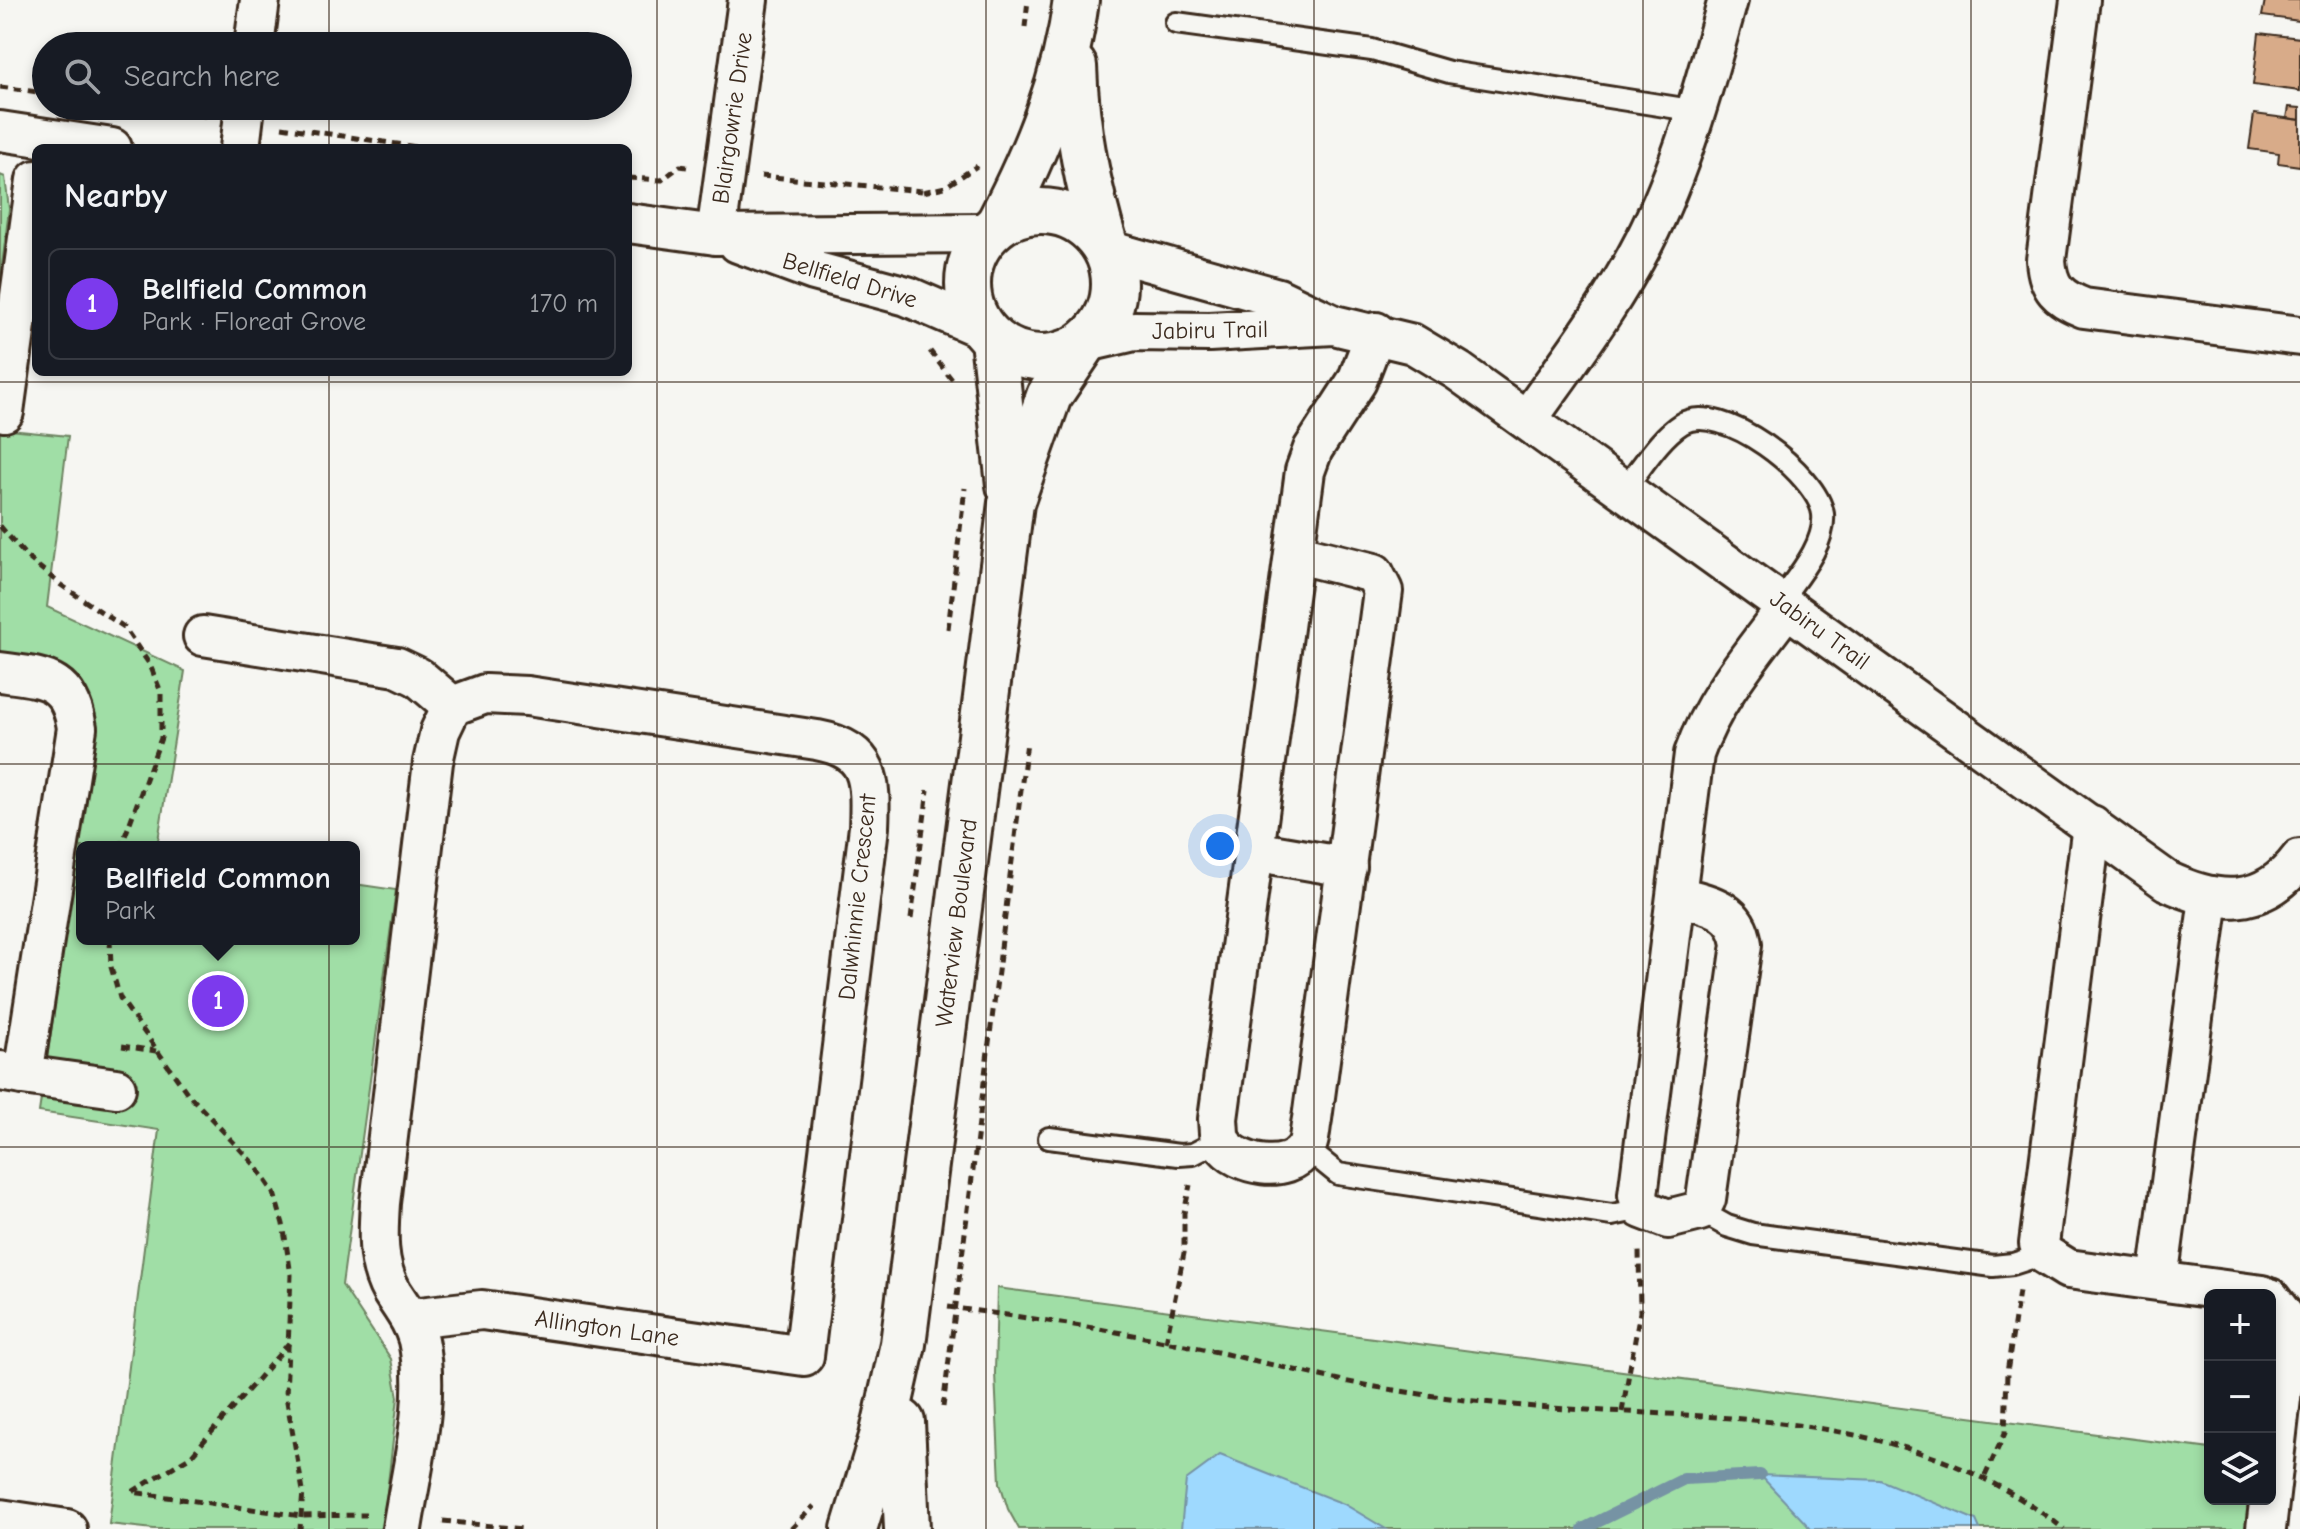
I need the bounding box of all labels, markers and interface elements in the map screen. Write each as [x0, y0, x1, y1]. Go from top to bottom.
street label: Blairgowrie Drive [706, 30, 758, 206]
search box [32, 32, 632, 120]
icon: search [60, 54, 104, 98]
text: Search here [124, 59, 280, 94]
text: Nearby [64, 176, 167, 216]
street label: Bellfield Drive [779, 246, 921, 314]
text: Bellfield Common [142, 272, 367, 307]
text: 1 [87, 289, 97, 319]
text: 170 m [529, 289, 598, 319]
text: Park · Floreat Grove [142, 307, 366, 337]
street label: Jabiru Trail [1152, 315, 1268, 345]
street label: Jabiru Trail [1765, 585, 1875, 675]
street label: Dalwhinnie Crescent [832, 792, 882, 1001]
street label: Waterview Boulevard [929, 817, 983, 1029]
your location [1200, 826, 1240, 866]
popup [76, 841, 360, 945]
text: Bellfield Common [105, 861, 331, 896]
text: Park [105, 896, 155, 926]
pin: 1 [192, 971, 244, 1031]
map controls [2204, 1289, 2276, 1505]
button: + [2204, 1289, 2276, 1361]
street label: Allington Lane [533, 1304, 681, 1352]
button: − [2204, 1361, 2276, 1433]
button: layers [2204, 1433, 2276, 1505]

